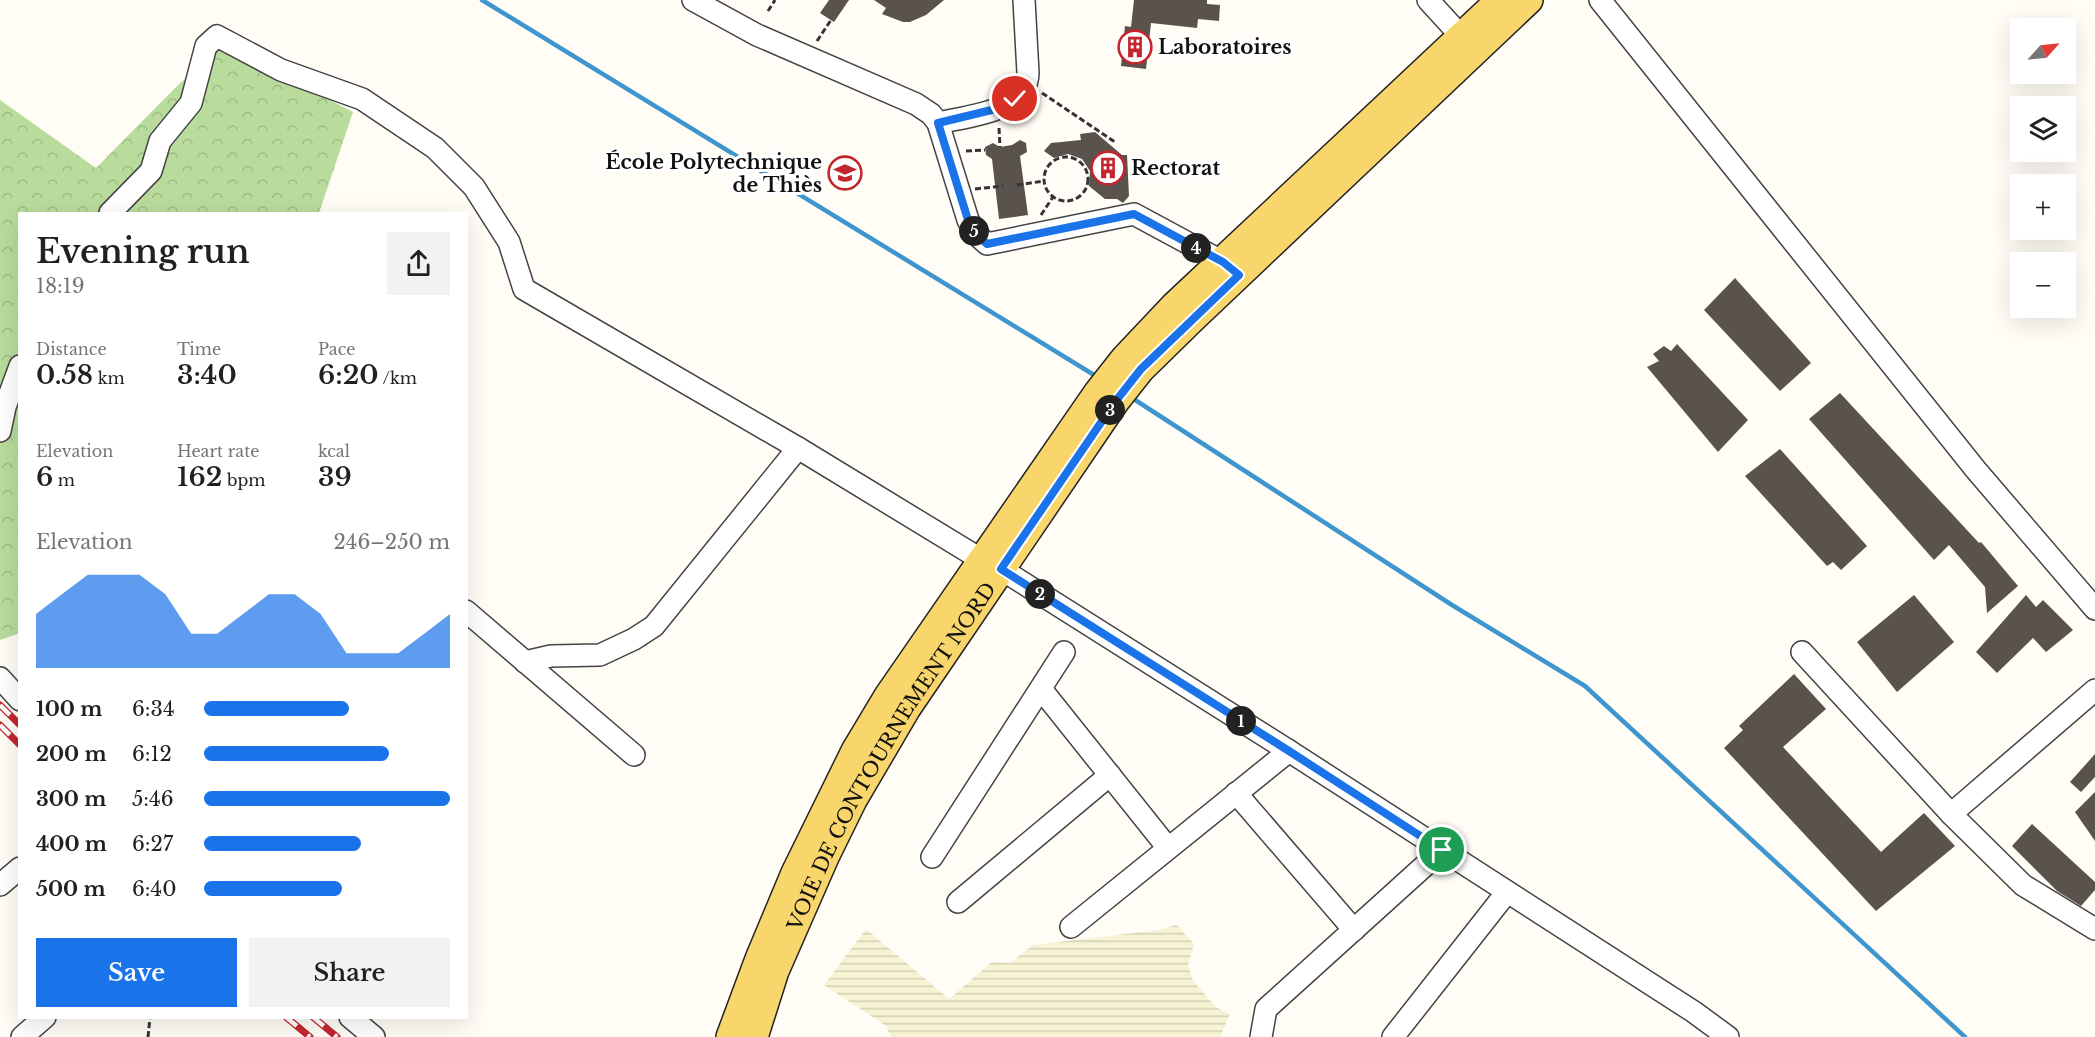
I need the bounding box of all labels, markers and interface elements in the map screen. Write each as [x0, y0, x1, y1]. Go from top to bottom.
north arrow [2010, 18, 2076, 84]
map controls [2010, 18, 2076, 318]
building icon: Laboratoires [1117, 29, 1153, 65]
place label: Laboratoires [1158, 35, 1292, 59]
pin [989, 73, 1040, 124]
icon: check [998, 82, 1031, 115]
button: layers [2010, 96, 2076, 162]
place label: École Polytechnique de Thiès [605, 149, 822, 197]
building icon: Rectorat [1090, 150, 1126, 186]
school or university icon: École Polytechnique de Thiès [827, 155, 863, 191]
place label: Rectorat [1131, 156, 1220, 180]
button: + [2010, 174, 2076, 240]
pin: 5 [959, 216, 989, 246]
text: 5 [969, 221, 979, 241]
text: Evening run [36, 231, 250, 272]
button: share [387, 232, 450, 295]
pin: 4 [1181, 233, 1211, 263]
text: 4 [1191, 238, 1201, 258]
button: − [2010, 252, 2076, 318]
text: 18:19 [36, 274, 85, 298]
text: Distance [36, 339, 107, 359]
text: Time [177, 339, 221, 359]
text: Pace [318, 339, 355, 359]
text: 0.58 [36, 359, 93, 391]
text: 3:40 [177, 359, 237, 391]
text: 6:20 [318, 359, 379, 391]
text: km [93, 368, 125, 388]
text: /km [379, 368, 417, 388]
pin: 3 [1095, 395, 1125, 425]
text: 3 [1105, 400, 1115, 420]
text: Elevation [36, 441, 113, 461]
text: Heart rate [177, 441, 259, 461]
text: kcal [318, 441, 350, 461]
text: 6 [36, 461, 53, 493]
text: 162 [177, 461, 222, 493]
text: 39 [318, 461, 352, 493]
text: m [53, 470, 75, 490]
text: bpm [222, 470, 265, 490]
text: Elevation [36, 530, 133, 554]
text: 246–250 m [333, 530, 450, 554]
street label: VOIE DE CONTOURNEMENT NORD [782, 578, 1001, 935]
pin: 2 [1025, 579, 1055, 609]
text: 2 [1035, 584, 1045, 604]
text: 100 m [36, 697, 102, 721]
text: 6:34 [132, 697, 175, 721]
pin: 1 [1226, 706, 1256, 736]
text: 1 [1238, 711, 1244, 731]
text: 200 m [36, 742, 107, 766]
text: 6:12 [132, 742, 172, 766]
text: 300 m [36, 787, 106, 811]
text: 5:46 [132, 787, 174, 811]
pin [1416, 824, 1467, 875]
text: 400 m [36, 832, 107, 856]
text: 6:27 [132, 832, 173, 856]
icon: arrive [1425, 833, 1458, 866]
text: 500 m [36, 877, 106, 901]
text: 6:40 [132, 877, 177, 901]
button: Save [36, 938, 237, 1007]
button: Share [249, 938, 450, 1007]

